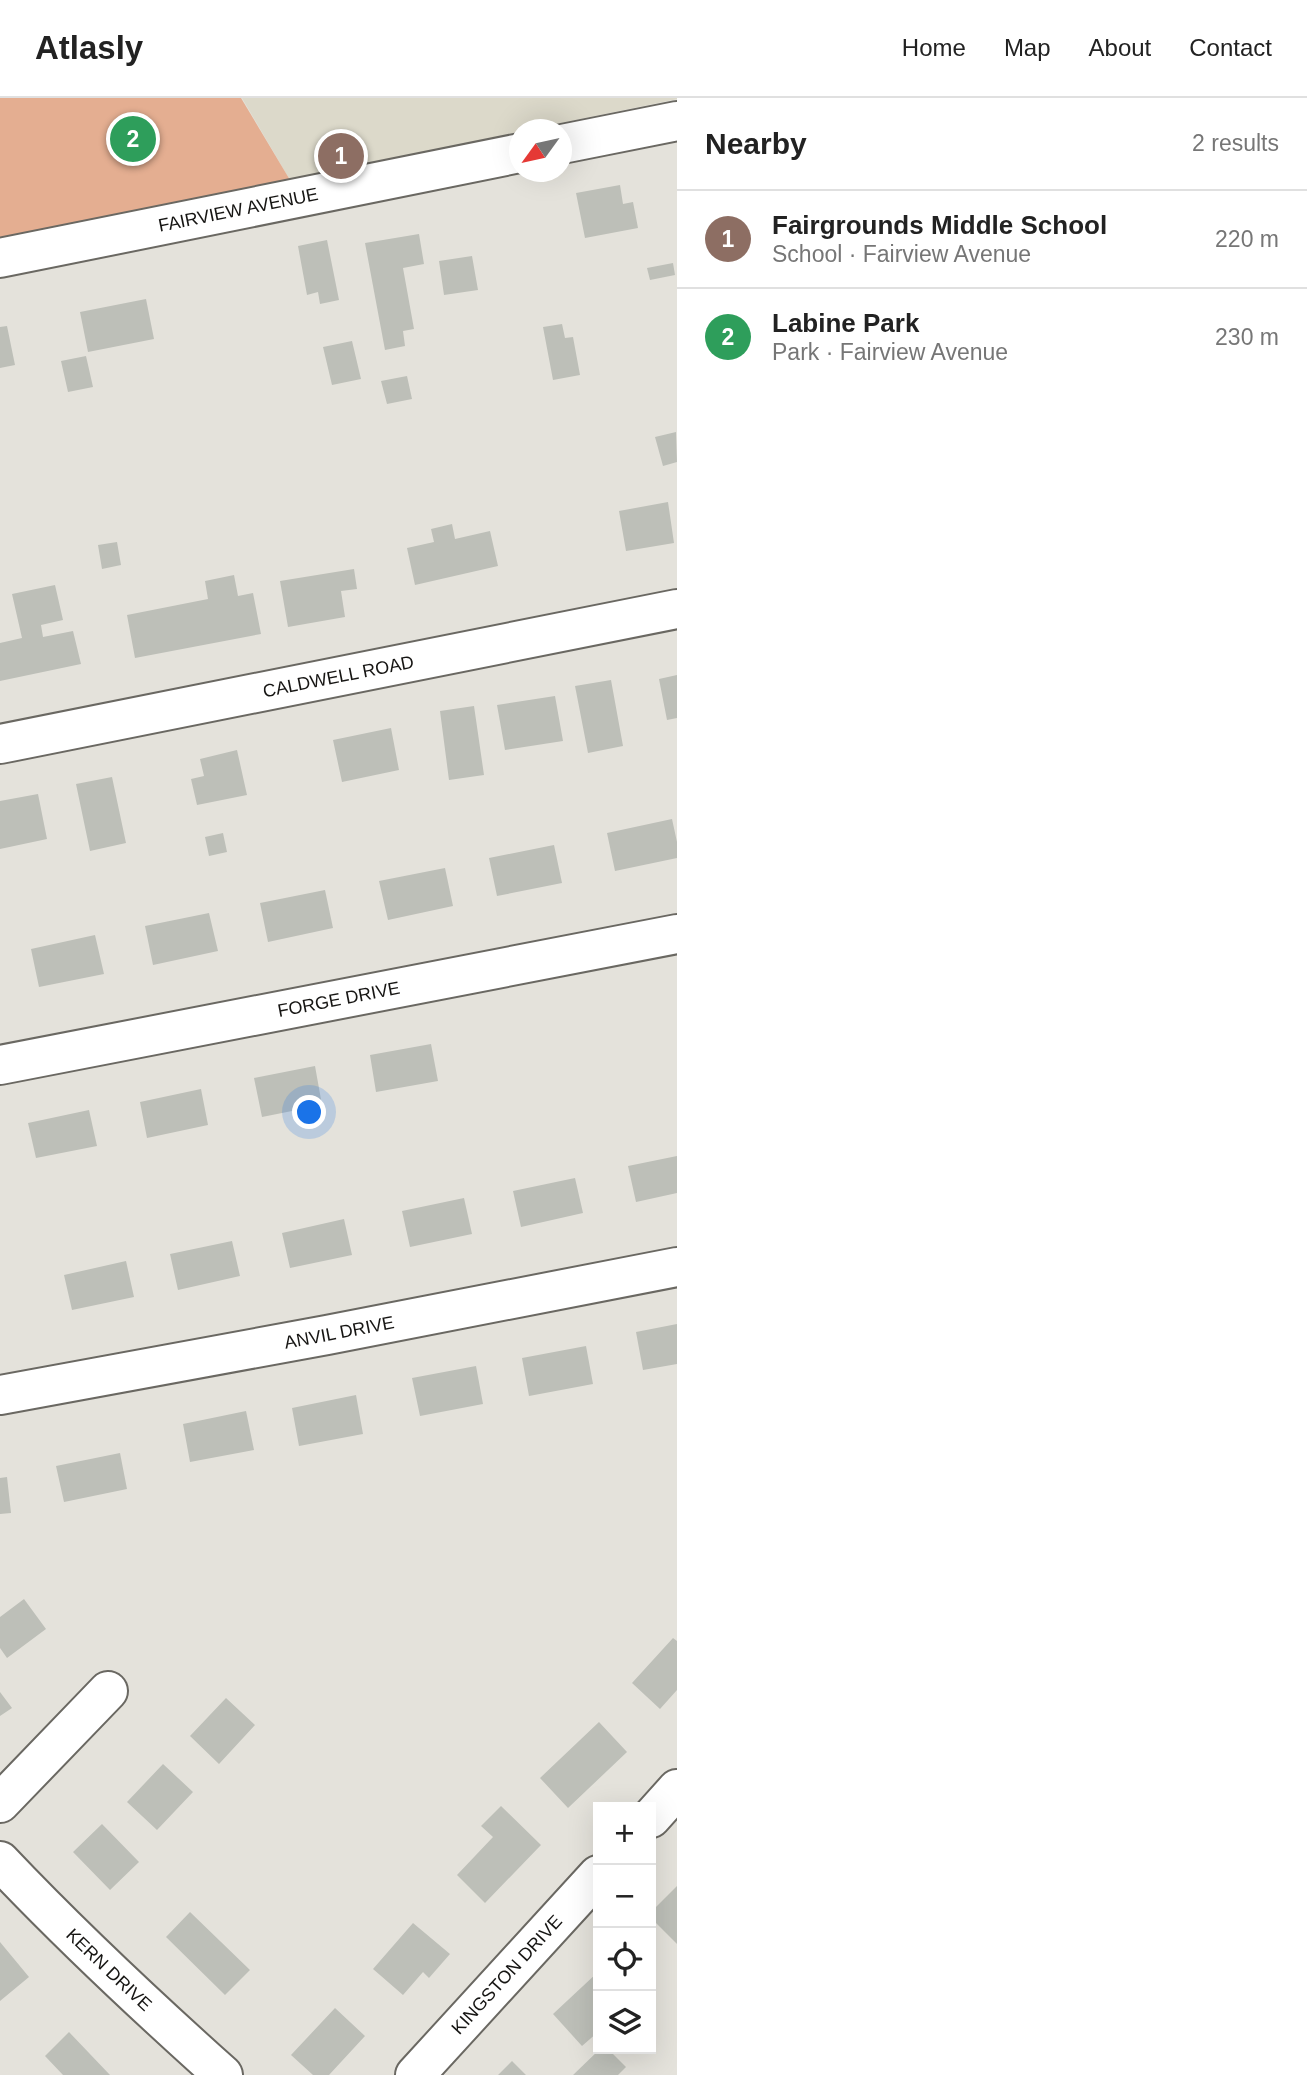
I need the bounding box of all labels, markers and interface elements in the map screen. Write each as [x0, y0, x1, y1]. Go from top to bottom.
text: Atlasly [35, 29, 143, 66]
text: Home [902, 34, 966, 61]
text: Map [1004, 34, 1051, 61]
text: About [1089, 34, 1151, 61]
text: Contact [1189, 34, 1272, 61]
pin: 2 [110, 113, 156, 165]
north arrow [509, 119, 572, 182]
text: Nearby [705, 127, 807, 160]
pin: 1 [318, 130, 364, 182]
text: 2 results [1192, 130, 1279, 156]
street label: FAIRVIEW AVENUE [157, 184, 320, 236]
text: Fairgrounds Middle School [772, 210, 1107, 240]
text: 1 [722, 226, 734, 252]
text: 220 m [1215, 226, 1279, 252]
text: School · Fairview Avenue [772, 241, 1031, 267]
text: Labine Park [772, 308, 919, 338]
text: 2 [722, 324, 734, 350]
text: 230 m [1215, 324, 1279, 350]
text: Park · Fairview Avenue [772, 339, 1008, 365]
street label: CALDWELL ROAD [261, 652, 416, 701]
street label: FORGE DRIVE [276, 978, 402, 1021]
your location [292, 1095, 326, 1129]
street label: ANVIL DRIVE [283, 1312, 396, 1353]
map controls [593, 1802, 656, 2054]
button: + [593, 1802, 656, 1865]
button: − [593, 1865, 656, 1928]
street label: KINGSTON DRIVE [448, 1911, 566, 2038]
street label: KERN DRIVE [62, 1924, 156, 2015]
button: locate [593, 1928, 656, 1991]
button: layers [593, 1991, 656, 2054]

